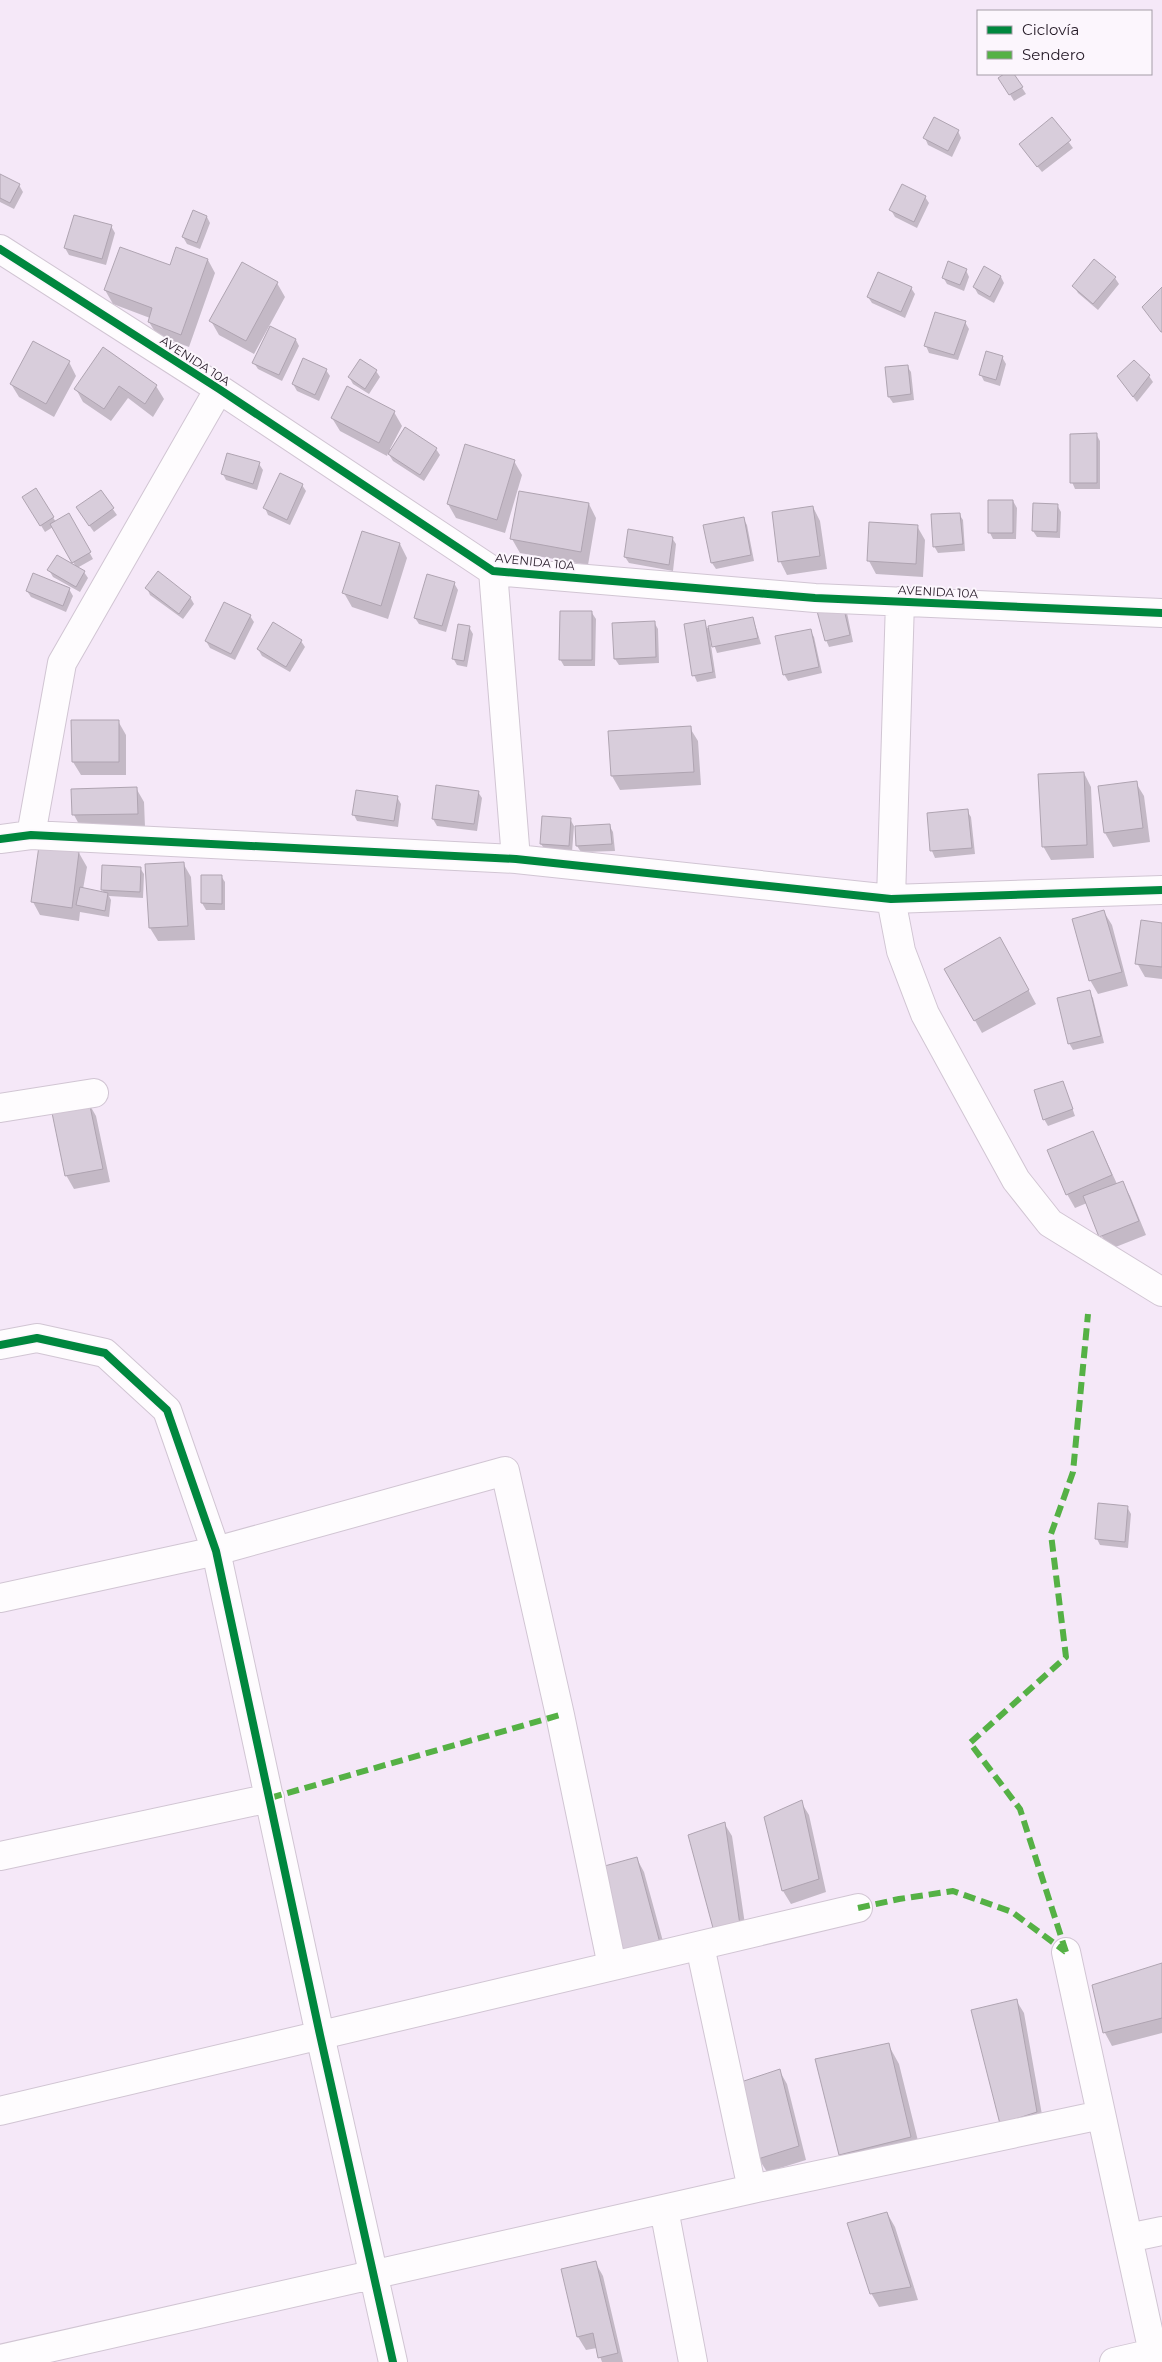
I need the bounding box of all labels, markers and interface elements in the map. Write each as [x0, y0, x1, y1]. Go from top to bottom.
legend [977, 10, 1152, 75]
text: Ciclovía [1022, 20, 1079, 39]
text: Sendero [1022, 45, 1085, 64]
street label: AVENIDA 10A [158, 332, 233, 389]
street label: AVENIDA 10A [494, 550, 576, 573]
street label: AVENIDA 10A [898, 582, 979, 601]

